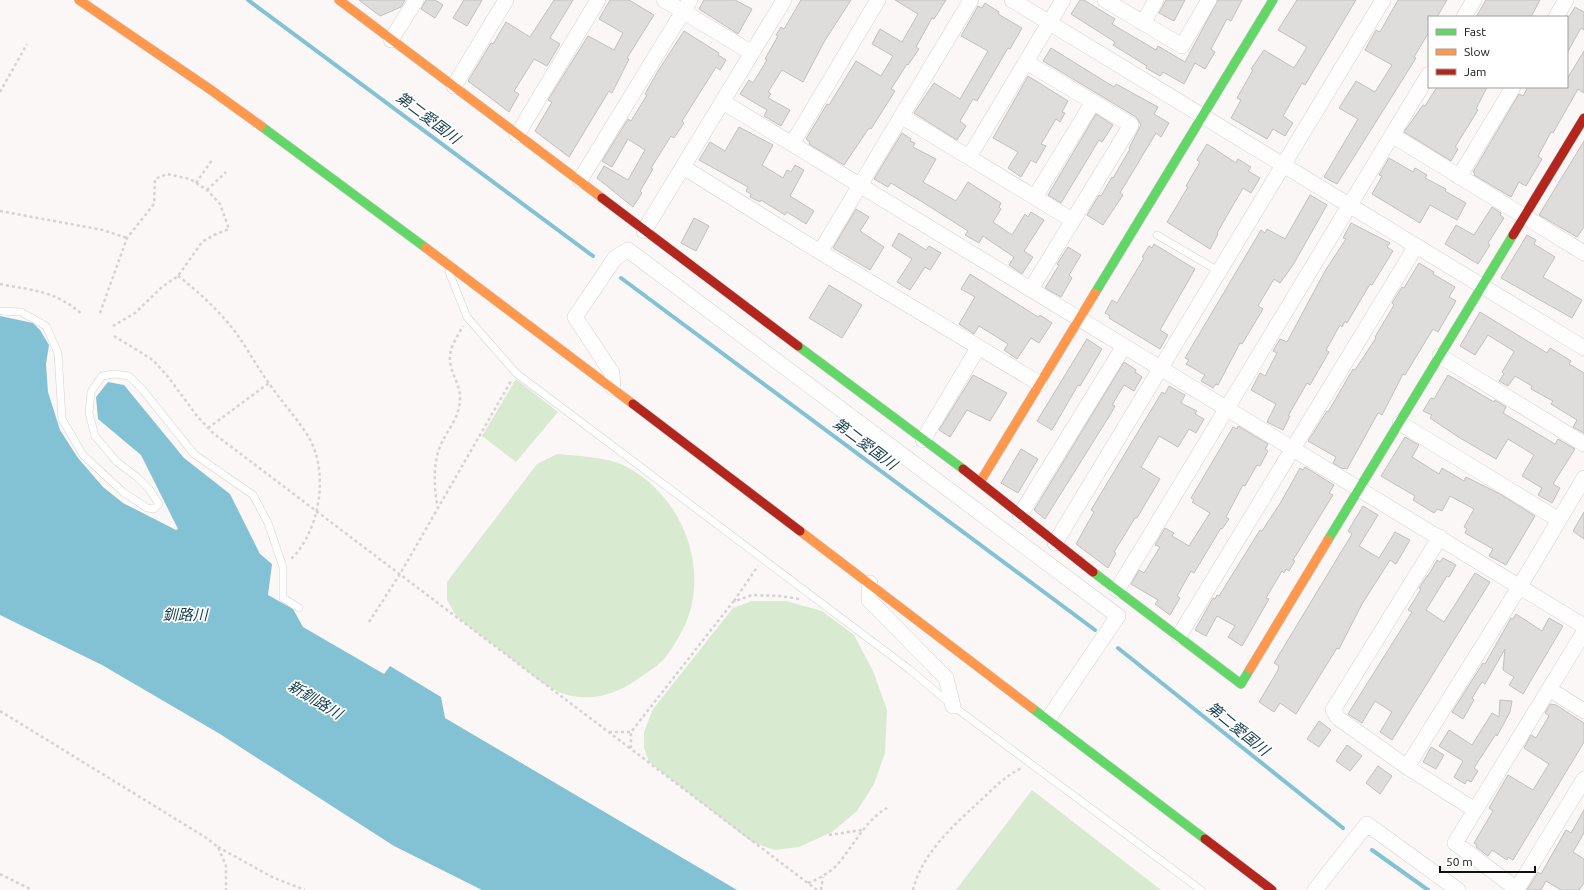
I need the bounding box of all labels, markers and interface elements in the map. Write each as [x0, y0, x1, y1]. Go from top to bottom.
legend [1428, 16, 1568, 88]
text: Fast [1464, 25, 1486, 38]
text: Slow [1464, 45, 1490, 58]
text: Jam [1464, 65, 1486, 78]
water label: 第二愛国川 [393, 88, 465, 148]
water label: 第二愛国川 [830, 414, 902, 474]
water label: 釧路川 [162, 606, 209, 623]
water label: 新釧路川 [285, 677, 347, 723]
water label: 第二愛国川 [1204, 698, 1274, 760]
scale bar [1440, 848, 1535, 874]
text: 50 m [1446, 855, 1473, 868]

